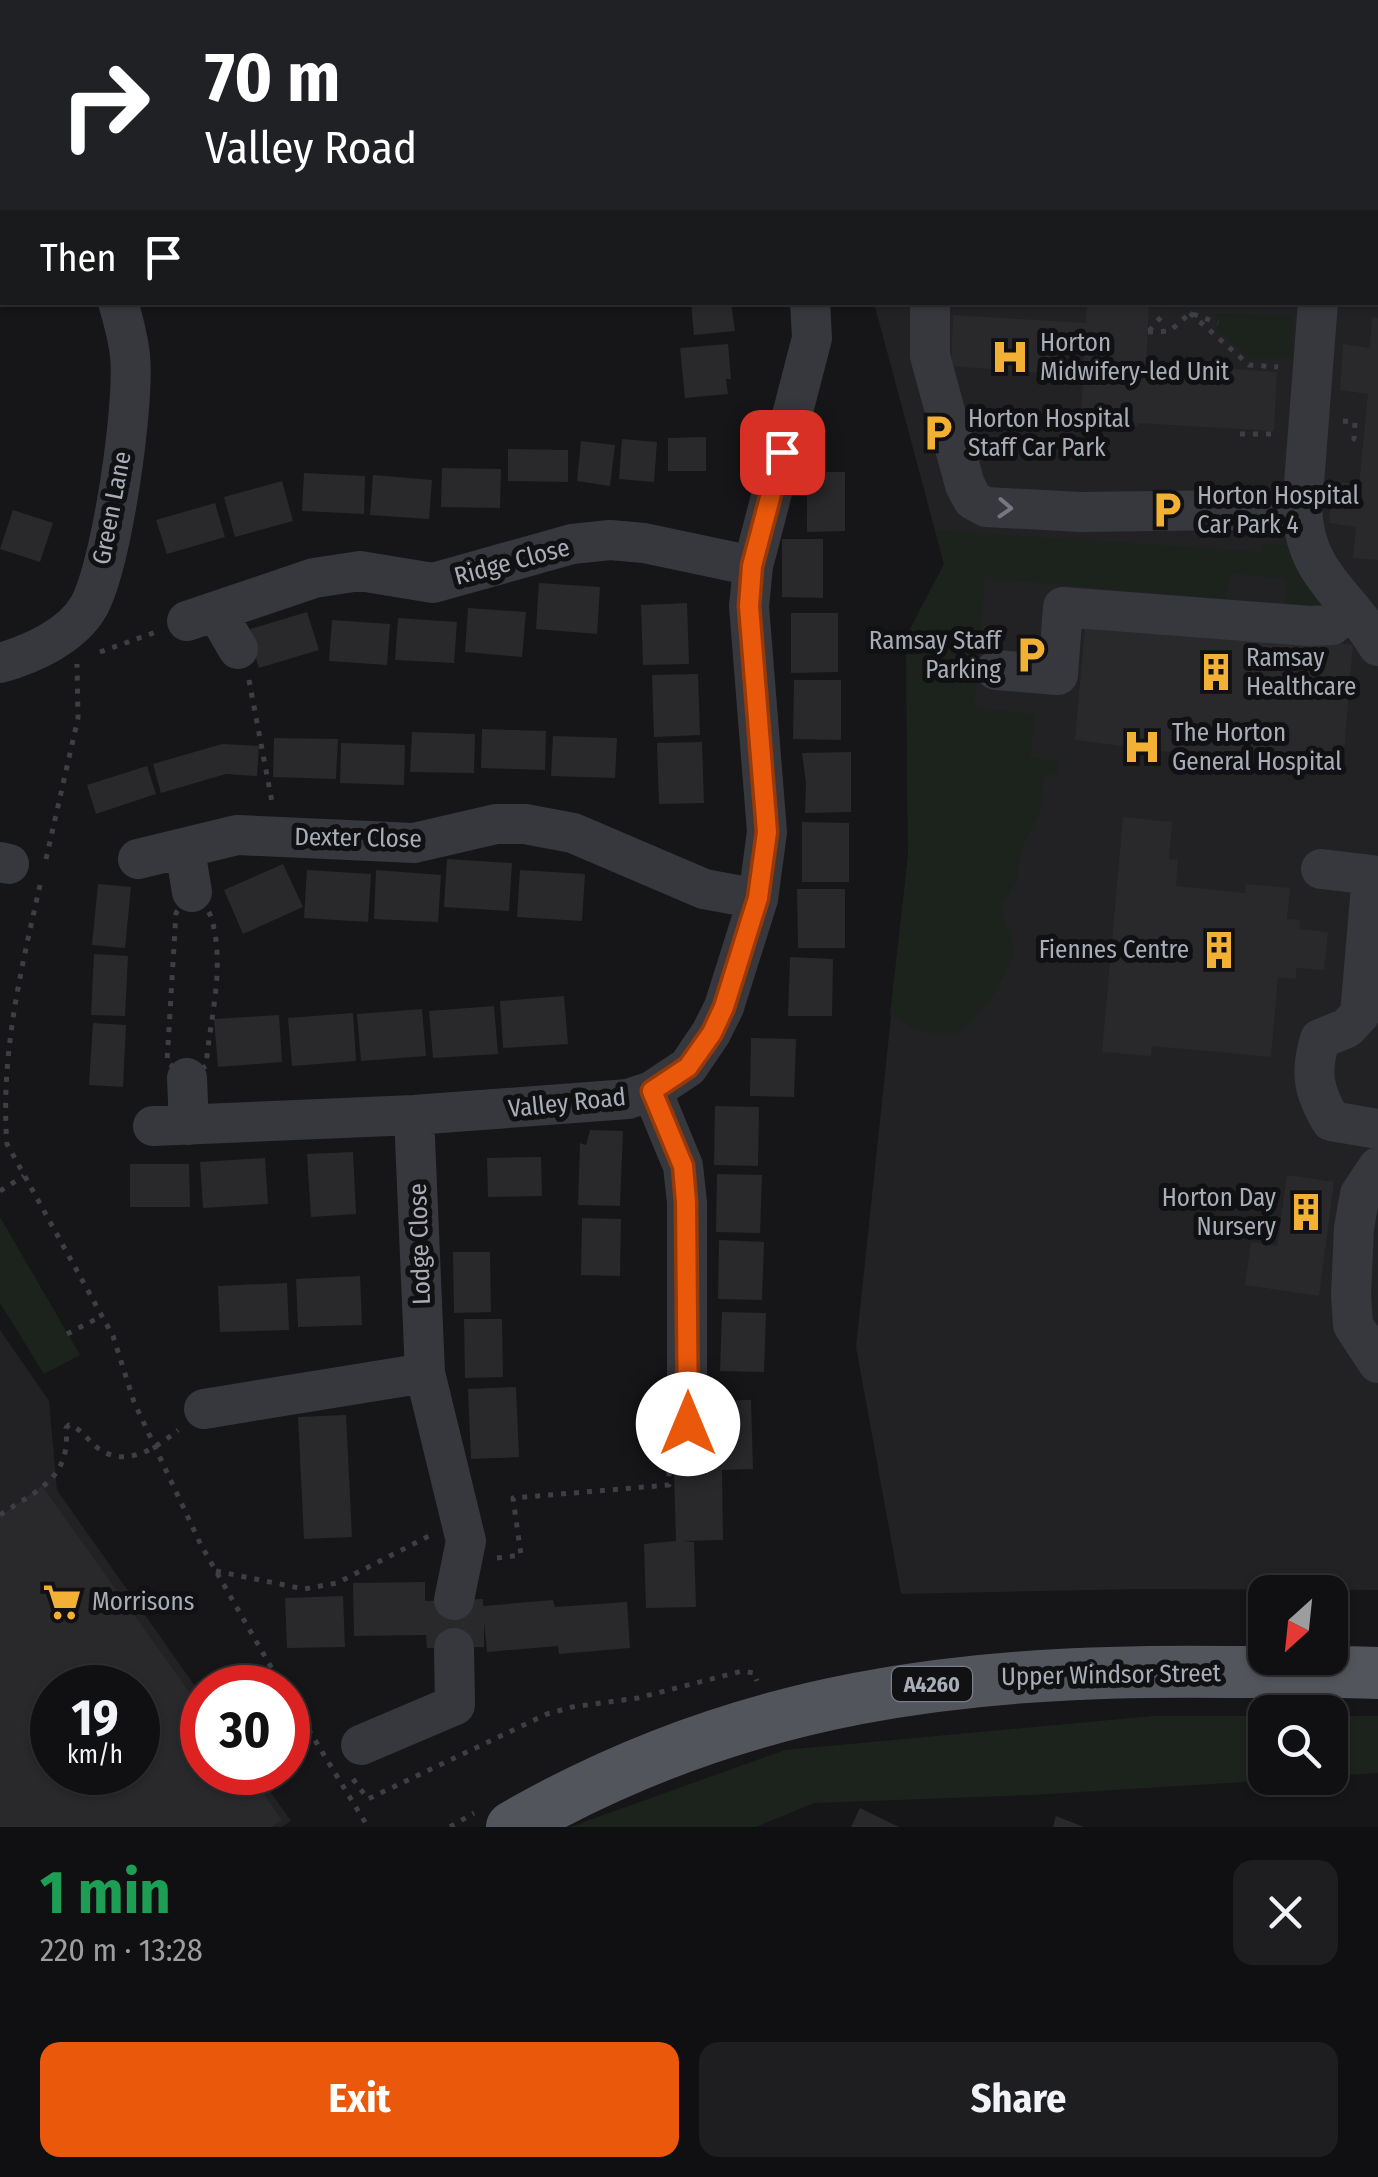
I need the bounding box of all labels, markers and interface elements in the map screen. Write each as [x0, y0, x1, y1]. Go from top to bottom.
text: 70 m [205, 36, 340, 120]
icon: right [40, 40, 170, 170]
text: Valley Road [205, 121, 417, 175]
icon: arrive [136, 230, 191, 285]
text: Then [40, 235, 116, 281]
place label: Horton Midwifery-led Unit [1040, 328, 1230, 387]
hospital icon: Horton Midwifery-led Unit [989, 336, 1031, 378]
place label: Horton Hospital Staff Car Park [968, 404, 1131, 463]
pin [740, 410, 825, 495]
parking icon: Horton Hospital Staff Car Park [917, 412, 959, 454]
icon: arrive [755, 425, 810, 480]
street label: Green Lane [86, 449, 138, 567]
place label: Horton Hospital Car Park 4 [1197, 481, 1360, 540]
parking icon: Horton Hospital Car Park 4 [1146, 489, 1188, 531]
one-way arrow [997, 497, 1013, 518]
street label: Ridge Close [451, 532, 573, 592]
place label: Ramsay Staff Parking [869, 626, 1003, 685]
parking icon: Ramsay Staff Parking [1010, 634, 1052, 676]
place label: Ramsay Healthcare [1246, 643, 1356, 702]
building icon: Ramsay Healthcare [1195, 651, 1237, 693]
place label: The Horton General Hospital [1172, 718, 1342, 777]
hospital icon: The Horton General Hospital [1121, 726, 1163, 768]
street label: Dexter Close [294, 822, 422, 854]
building icon: Fiennes Centre [1198, 929, 1240, 971]
place label: Fiennes Centre [1039, 935, 1189, 965]
street label: Valley Road [507, 1082, 627, 1124]
street label: Lodge Close [403, 1183, 437, 1305]
place label: Horton Day Nursery [1162, 1183, 1276, 1242]
building icon: Horton Day Nursery [1285, 1191, 1327, 1233]
position arrow [636, 1372, 740, 1476]
north arrow [1248, 1575, 1348, 1675]
map controls [1248, 1575, 1348, 1795]
supermarket icon: Morrisons [41, 1581, 83, 1623]
place label: Morrisons [92, 1587, 194, 1617]
street label: Upper Windsor Street [1001, 1658, 1222, 1692]
speed limit sign: 30 [180, 1665, 310, 1795]
road number: A4260 [892, 1667, 972, 1701]
text: 19 [71, 1688, 118, 1748]
button: search [1248, 1695, 1348, 1795]
text: km/h [67, 1740, 123, 1770]
text: 1 min [40, 1857, 171, 1929]
button: close [1233, 1860, 1338, 1965]
text: 220 m · 13:28 [40, 1931, 203, 1969]
button: Exit [40, 2042, 679, 2157]
button: Share [699, 2042, 1338, 2157]

